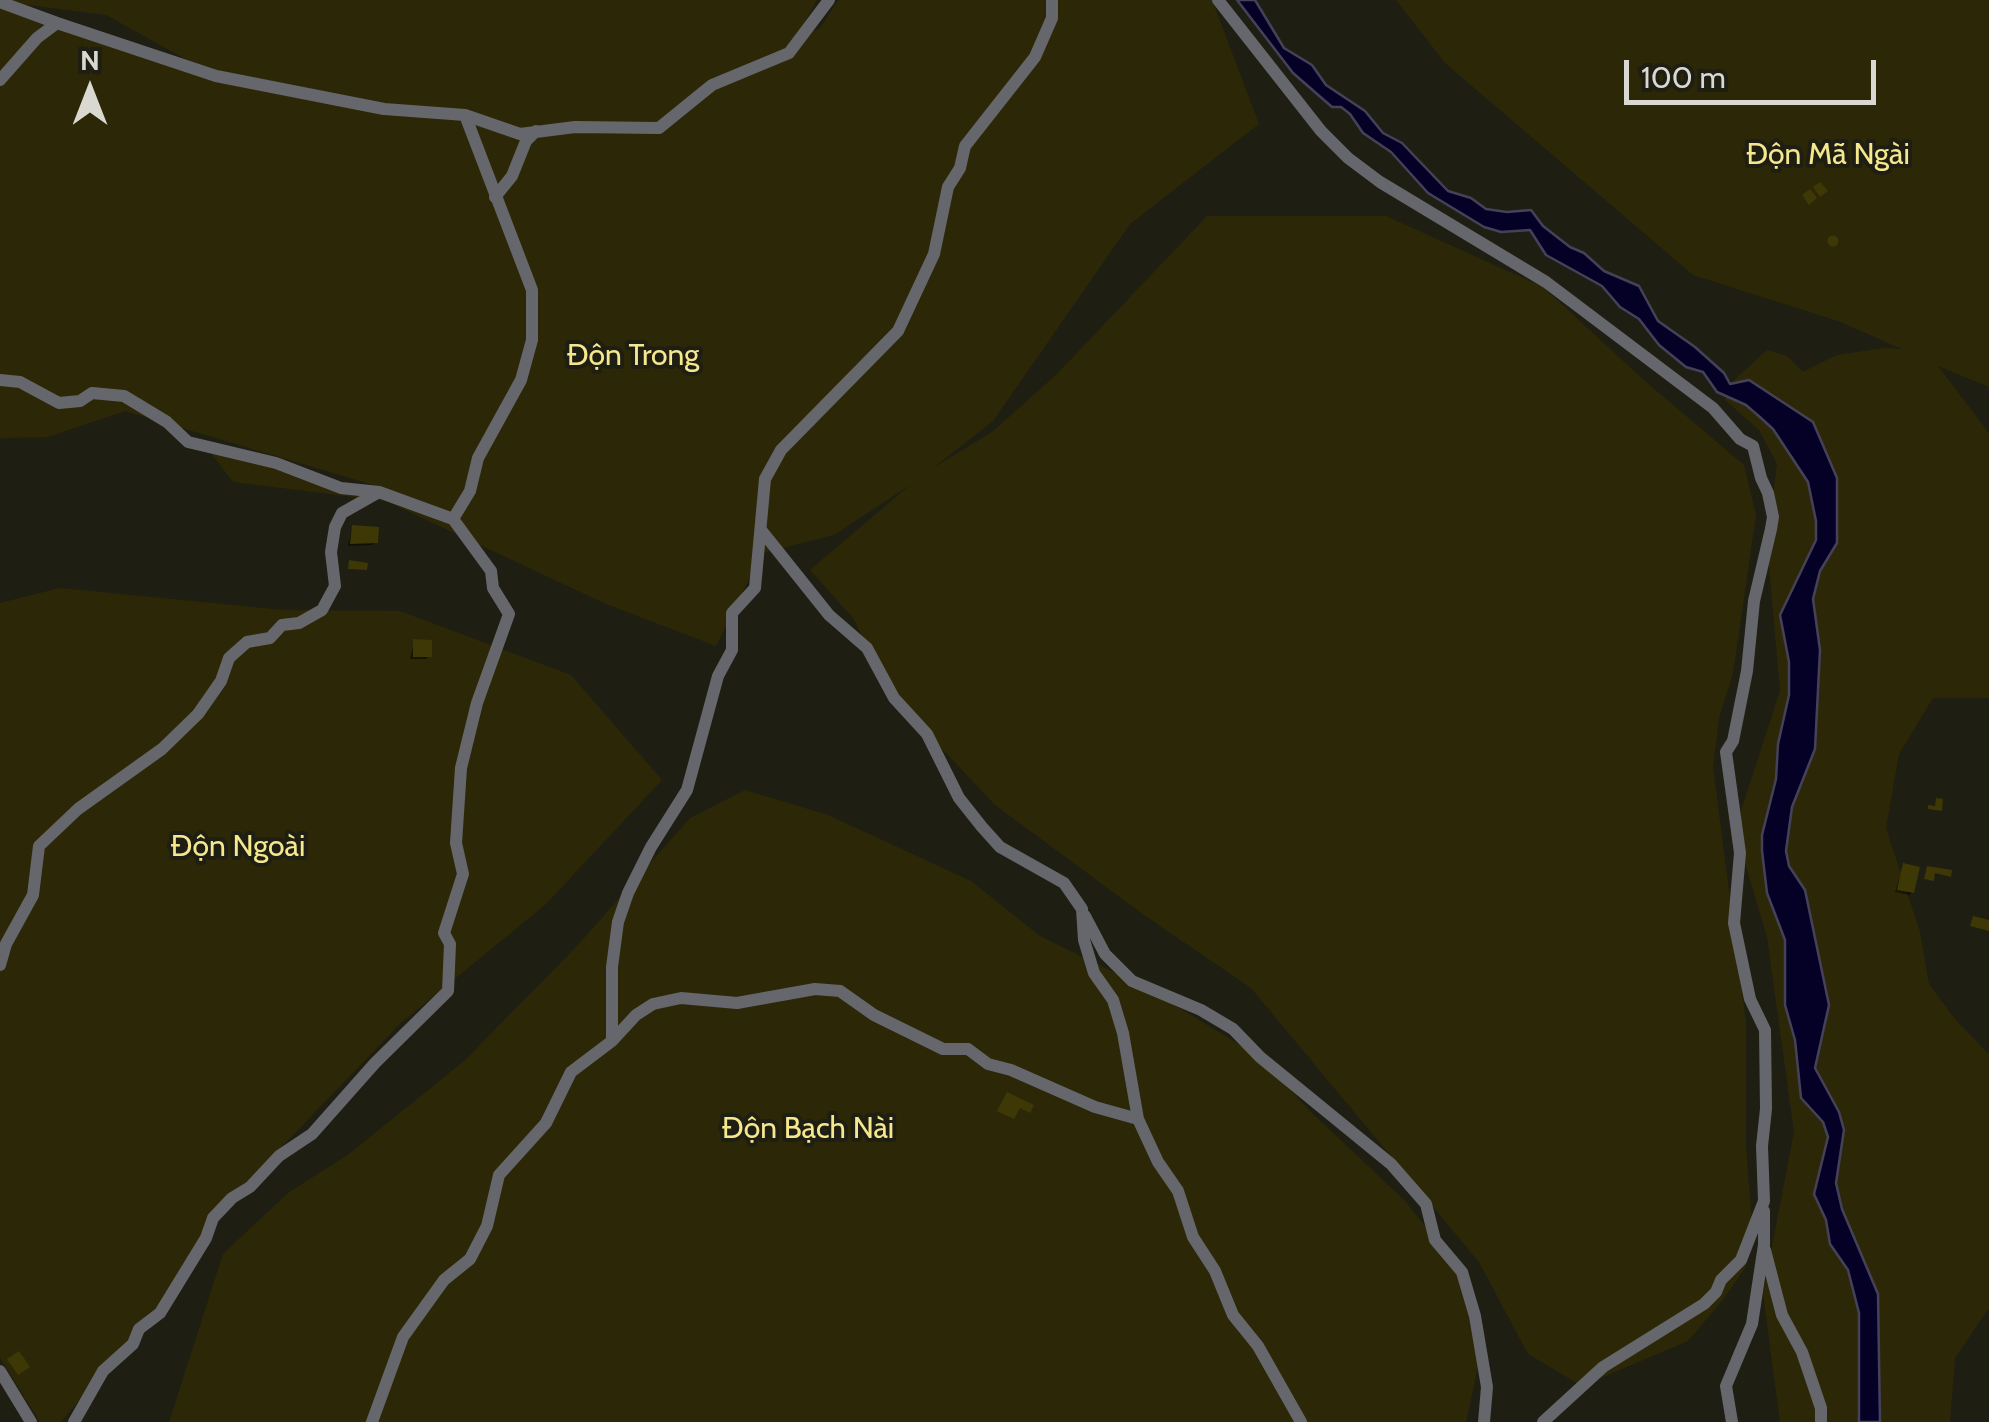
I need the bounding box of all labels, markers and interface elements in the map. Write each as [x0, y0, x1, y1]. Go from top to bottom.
north arrow [40, 40, 140, 140]
scale bar [1629, 40, 1882, 102]
text: N [80, 43, 100, 77]
text: 100 m [1641, 59, 1726, 96]
park label: Độn Mã Ngài [1746, 137, 1910, 173]
park label: Độn Trong [567, 338, 699, 374]
park label: Độn Ngoài [171, 829, 305, 865]
park label: Độn Bạch Nài [722, 1111, 894, 1147]

